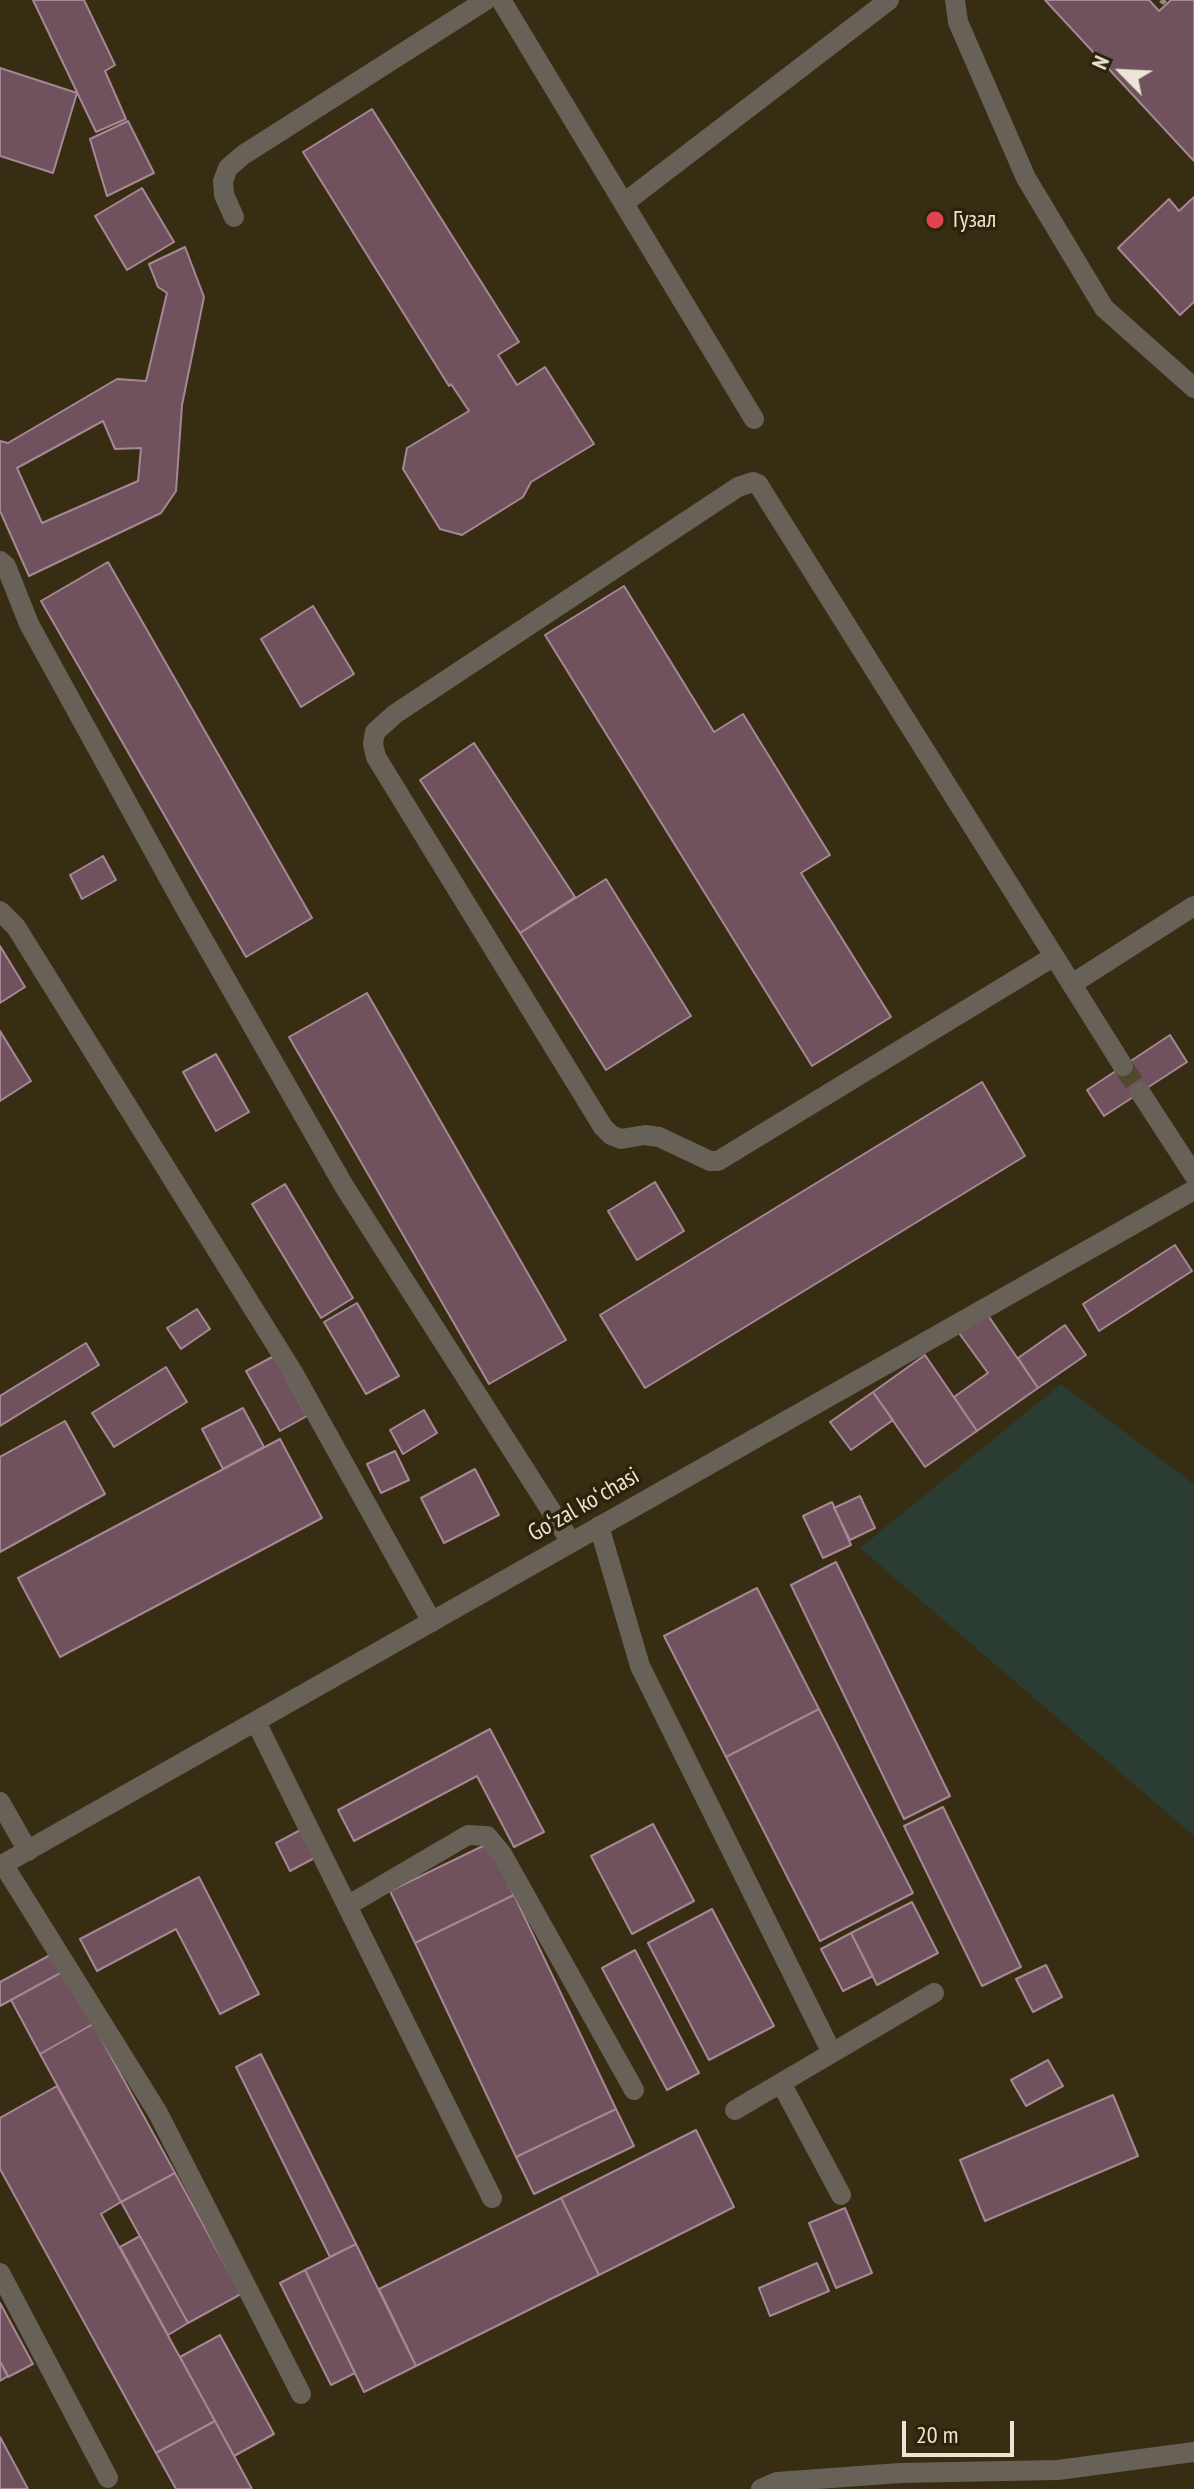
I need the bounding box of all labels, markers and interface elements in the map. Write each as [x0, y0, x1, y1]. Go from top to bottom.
north arrow [1082, 32, 1162, 112]
text: N [1085, 51, 1115, 73]
place label: Гузал [953, 206, 996, 234]
marker: Гузал [924, 209, 946, 231]
street label: Goʻzal koʻchasi [523, 1462, 645, 1548]
scale bar [906, 2405, 1018, 2455]
text: 20 m [916, 2419, 958, 2450]

